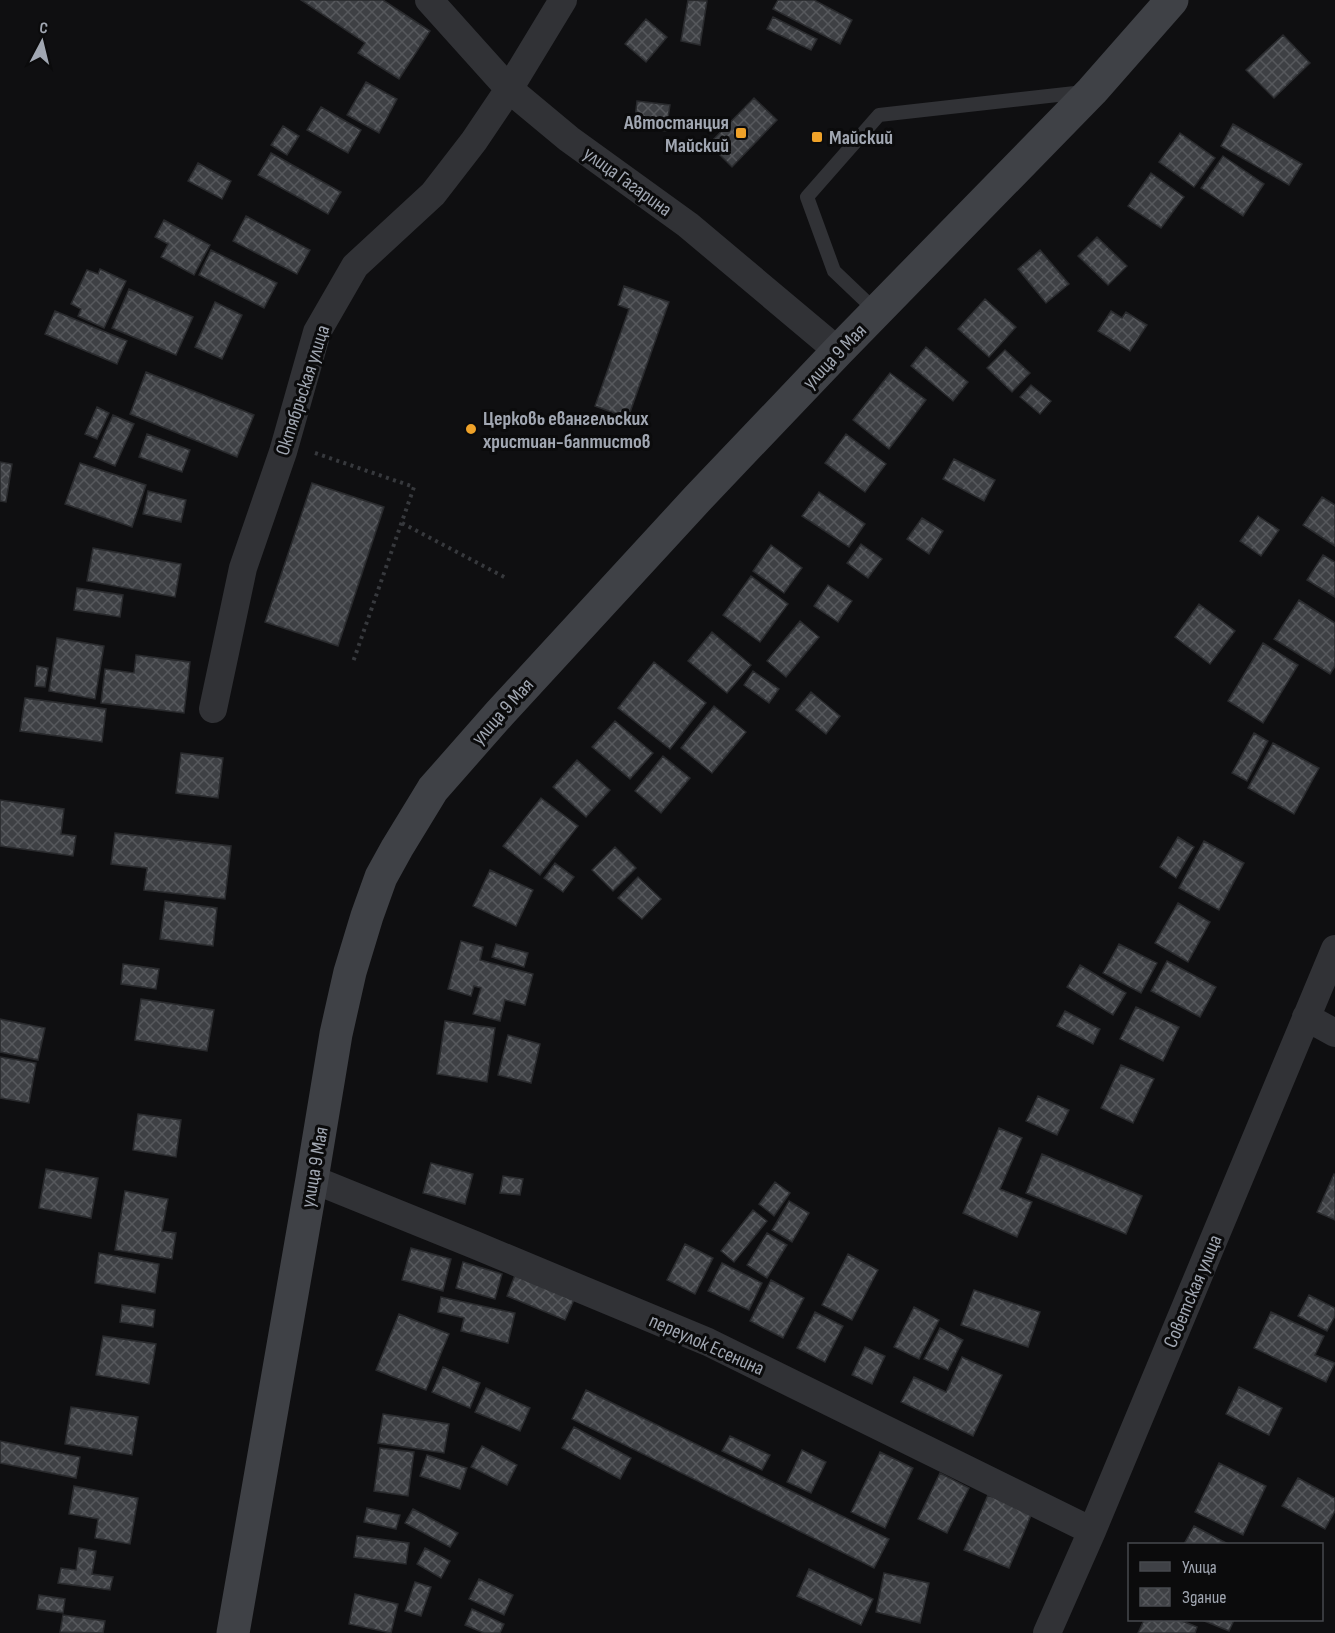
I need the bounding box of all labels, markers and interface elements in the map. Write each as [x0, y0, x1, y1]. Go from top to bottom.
north arrow [12, 12, 72, 72]
text: С [38, 19, 49, 39]
place label: Автостанция Майский [623, 111, 729, 158]
marker: Автостанция Майский [734, 126, 748, 140]
place label: Майский [829, 126, 893, 150]
marker: Майский [810, 130, 824, 144]
street label: улица Гагарина [578, 142, 676, 222]
street label: улица 9 Мая [798, 319, 872, 394]
street label: Октябрьская улица [271, 322, 335, 458]
place label: Церковь евангельских христиан-баптистов [483, 407, 651, 454]
marker: Церковь евангельских христиан-баптистов [464, 422, 478, 436]
street label: улица 9 Мая [467, 673, 539, 750]
street label: улица 9 Мая [296, 1125, 334, 1209]
street label: Советская улица [1158, 1231, 1227, 1351]
street label: переулок Есенина [645, 1309, 768, 1381]
legend [1128, 1543, 1323, 1621]
text: Улица [1182, 1557, 1217, 1578]
text: Здание [1182, 1587, 1227, 1608]

